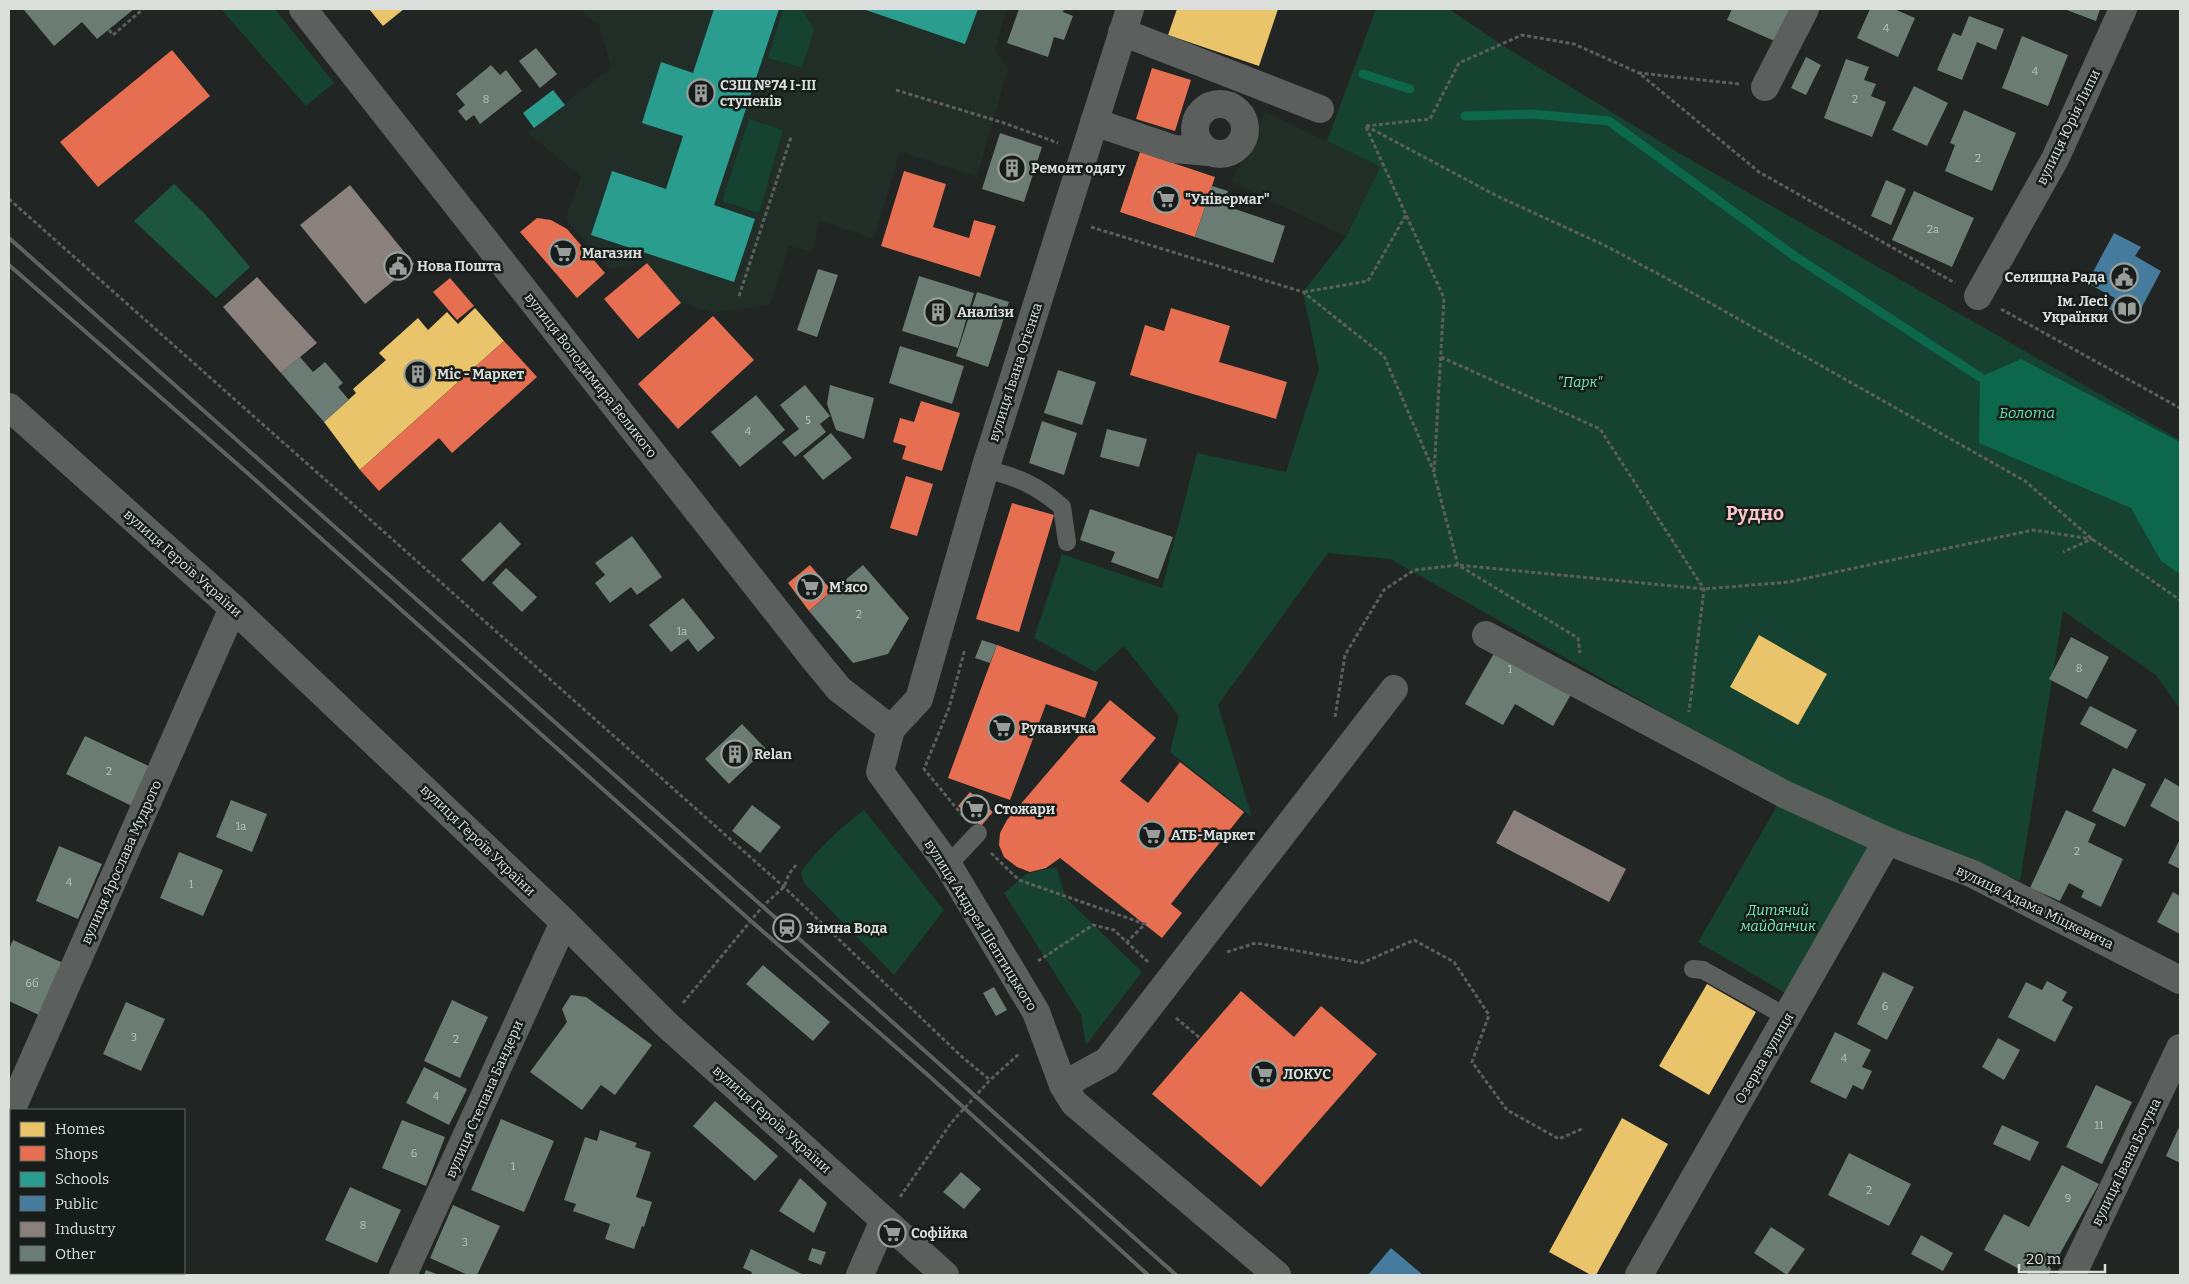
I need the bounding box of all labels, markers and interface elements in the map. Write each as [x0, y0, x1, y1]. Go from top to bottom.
house number: 4 [1883, 22, 1890, 35]
house number: 4 [2032, 65, 2039, 78]
street label: вулиця Юрія Липи [2033, 67, 2104, 188]
place label: СЗШ №74 І-ІІІ ступенів [720, 77, 816, 110]
building icon: СЗШ №74 І-ІІІ ступенів [686, 78, 716, 108]
house number: 8 [483, 93, 489, 106]
house number: 2 [1852, 93, 1858, 106]
house number: 2 [1975, 152, 1981, 165]
building icon: Ремонт одягу [997, 153, 1027, 183]
place label: Ремонт одягу [1031, 160, 1126, 177]
supermarket icon: "Універмаг" [1151, 184, 1181, 214]
place label: "Універмаг" [1185, 191, 1270, 208]
house number: 2а [1927, 223, 1939, 236]
supermarket icon: Магазин [548, 238, 578, 268]
place label: Магазин [582, 245, 642, 262]
public building icon: Нова Пошта [383, 251, 413, 281]
place label: Нова Пошта [417, 258, 501, 275]
public building icon: Селищна Рада [2109, 262, 2139, 292]
place label: Селищна Рада [2005, 269, 2105, 286]
street label: вулиця Володимира Великого [521, 289, 660, 461]
place label: Ім. Лесі Українки [2042, 293, 2109, 326]
library icon: Ім. Лесі Українки [2112, 294, 2142, 324]
building icon: Аналізи [923, 297, 953, 327]
street label: вулиця Івана Огієнка [985, 300, 1046, 444]
place label: Аналізи [957, 304, 1014, 321]
building icon: Міс - Маркет [403, 359, 433, 389]
place label: Міс - Маркет [437, 366, 524, 383]
park label: "Парк" [1558, 374, 1603, 391]
water label: Болота [1999, 404, 2055, 422]
house number: 5 [805, 414, 811, 427]
house number: 4 [745, 425, 752, 438]
district label: Рудно [1726, 502, 1784, 525]
street label: вулиця Героїв України [120, 506, 245, 621]
supermarket icon: М'ясо [795, 572, 825, 602]
place label: М'ясо [829, 579, 868, 596]
house number: 2 [856, 608, 862, 621]
house number: 1а [677, 625, 687, 638]
house number: 8 [2076, 662, 2082, 675]
house number: 1 [1508, 663, 1513, 676]
supermarket icon: Рукавичка [987, 713, 1017, 743]
place label: Рукавичка [1021, 720, 1096, 737]
building icon: Relan [720, 739, 750, 769]
place label: Relan [754, 746, 792, 763]
house number: 2 [106, 765, 112, 778]
street label: вулиця Ярослава Мудрого [78, 778, 165, 947]
street label: вулиця Героїв України [417, 781, 539, 900]
supermarket icon: Стожари [960, 794, 990, 824]
place label: Стожари [994, 801, 1056, 818]
house number: 1а [236, 820, 246, 833]
supermarket icon: АТБ-Маркет [1137, 820, 1167, 850]
place label: АТБ-Маркет [1171, 827, 1255, 844]
street label: вулиця Андрея Шептицького [921, 836, 1041, 1014]
house number: 2 [2074, 845, 2080, 858]
street label: вулиця Адама Міцкевича [1953, 862, 2117, 953]
house number: 4 [66, 876, 73, 889]
house number: 1 [189, 878, 194, 891]
park label: Дитячий майданчик [1739, 902, 1816, 935]
station icon: Зимна Вода [772, 913, 802, 943]
place label: Зимна Вода [806, 920, 888, 937]
house number: 6б [26, 977, 38, 990]
house number: 6 [1882, 1000, 1888, 1013]
street label: Озерна вулиця [1732, 1010, 1797, 1107]
street label: вулиця Степана Бандери [442, 1018, 527, 1181]
house number: 3 [131, 1031, 137, 1044]
house number: 2 [453, 1033, 459, 1046]
house number: 4 [1841, 1052, 1848, 1065]
supermarket icon: ЛОКУС [1249, 1059, 1279, 1089]
street label: вулиця Героїв України [709, 1062, 834, 1177]
place label: ЛОКУС [1283, 1066, 1331, 1083]
house number: 4 [433, 1090, 440, 1103]
street label: вулиця Івана Богуна [2088, 1095, 2165, 1229]
legend [10, 1109, 185, 1274]
house number: 11 [2095, 1119, 2104, 1132]
text: Homes [55, 1120, 105, 1138]
text: Shops [55, 1145, 98, 1163]
house number: 6 [411, 1147, 417, 1160]
house number: 1 [511, 1160, 516, 1173]
text: Schools [55, 1170, 109, 1188]
house number: 2 [1866, 1184, 1872, 1197]
house number: 9 [2065, 1192, 2071, 1205]
text: Public [55, 1195, 99, 1213]
supermarket icon: Софійка [877, 1218, 907, 1248]
house number: 8 [360, 1219, 366, 1232]
text: Industry [55, 1220, 115, 1238]
place label: Софійка [911, 1225, 968, 1242]
house number: 3 [462, 1236, 468, 1249]
scale bar [2019, 1242, 2105, 1274]
text: Other [55, 1245, 96, 1263]
text: 20 m [2026, 1250, 2062, 1268]

